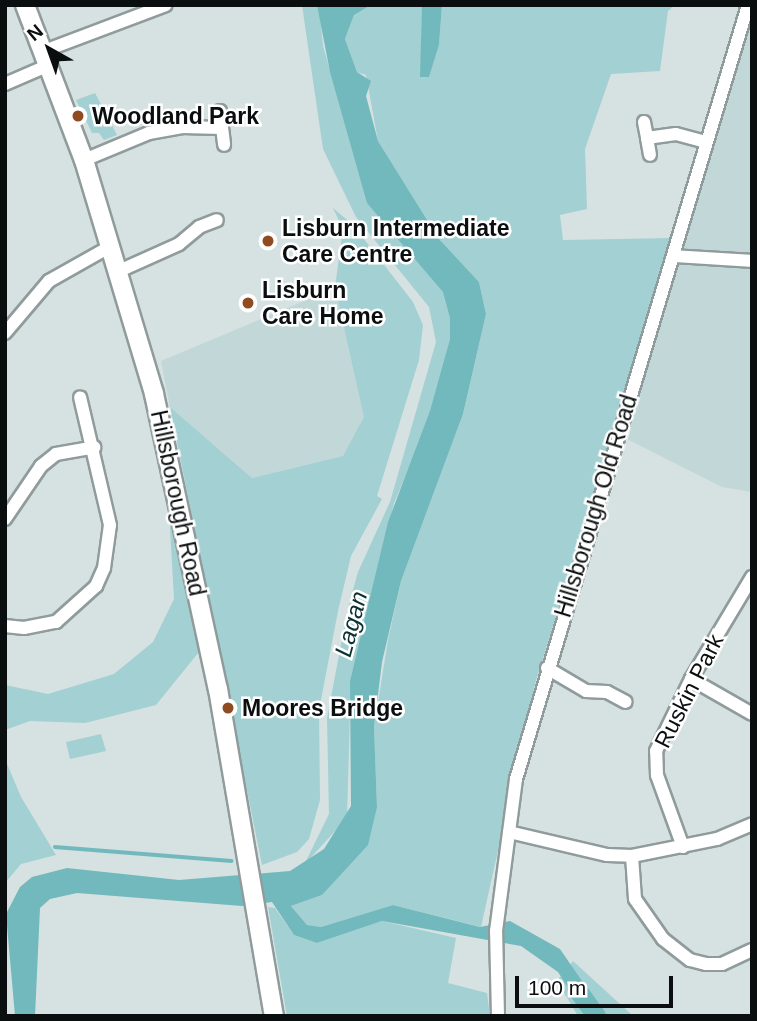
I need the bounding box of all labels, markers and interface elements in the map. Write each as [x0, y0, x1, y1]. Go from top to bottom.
north arrow [14, 14, 84, 84]
text: N [23, 20, 47, 45]
place label: Woodland Park [92, 102, 259, 130]
marker: Woodland Park [70, 108, 86, 124]
place label: Lisburn Intermediate Care Centre [282, 214, 509, 268]
marker: Lisburn Intermediate Care Centre [260, 233, 276, 249]
place label: Lisburn Care Home [262, 276, 383, 330]
marker: Lisburn Care Home [240, 295, 256, 311]
street label: Hillsborough Old Road [549, 391, 643, 621]
street label: Hillsborough Road [145, 408, 211, 598]
water label: Lagan [328, 588, 374, 660]
street label: Ruskin Park [649, 629, 729, 753]
place label: Moores Bridge [242, 694, 403, 722]
marker: Moores Bridge [220, 700, 236, 716]
scale bar [519, 962, 676, 1006]
text: 100 m [528, 976, 586, 999]

